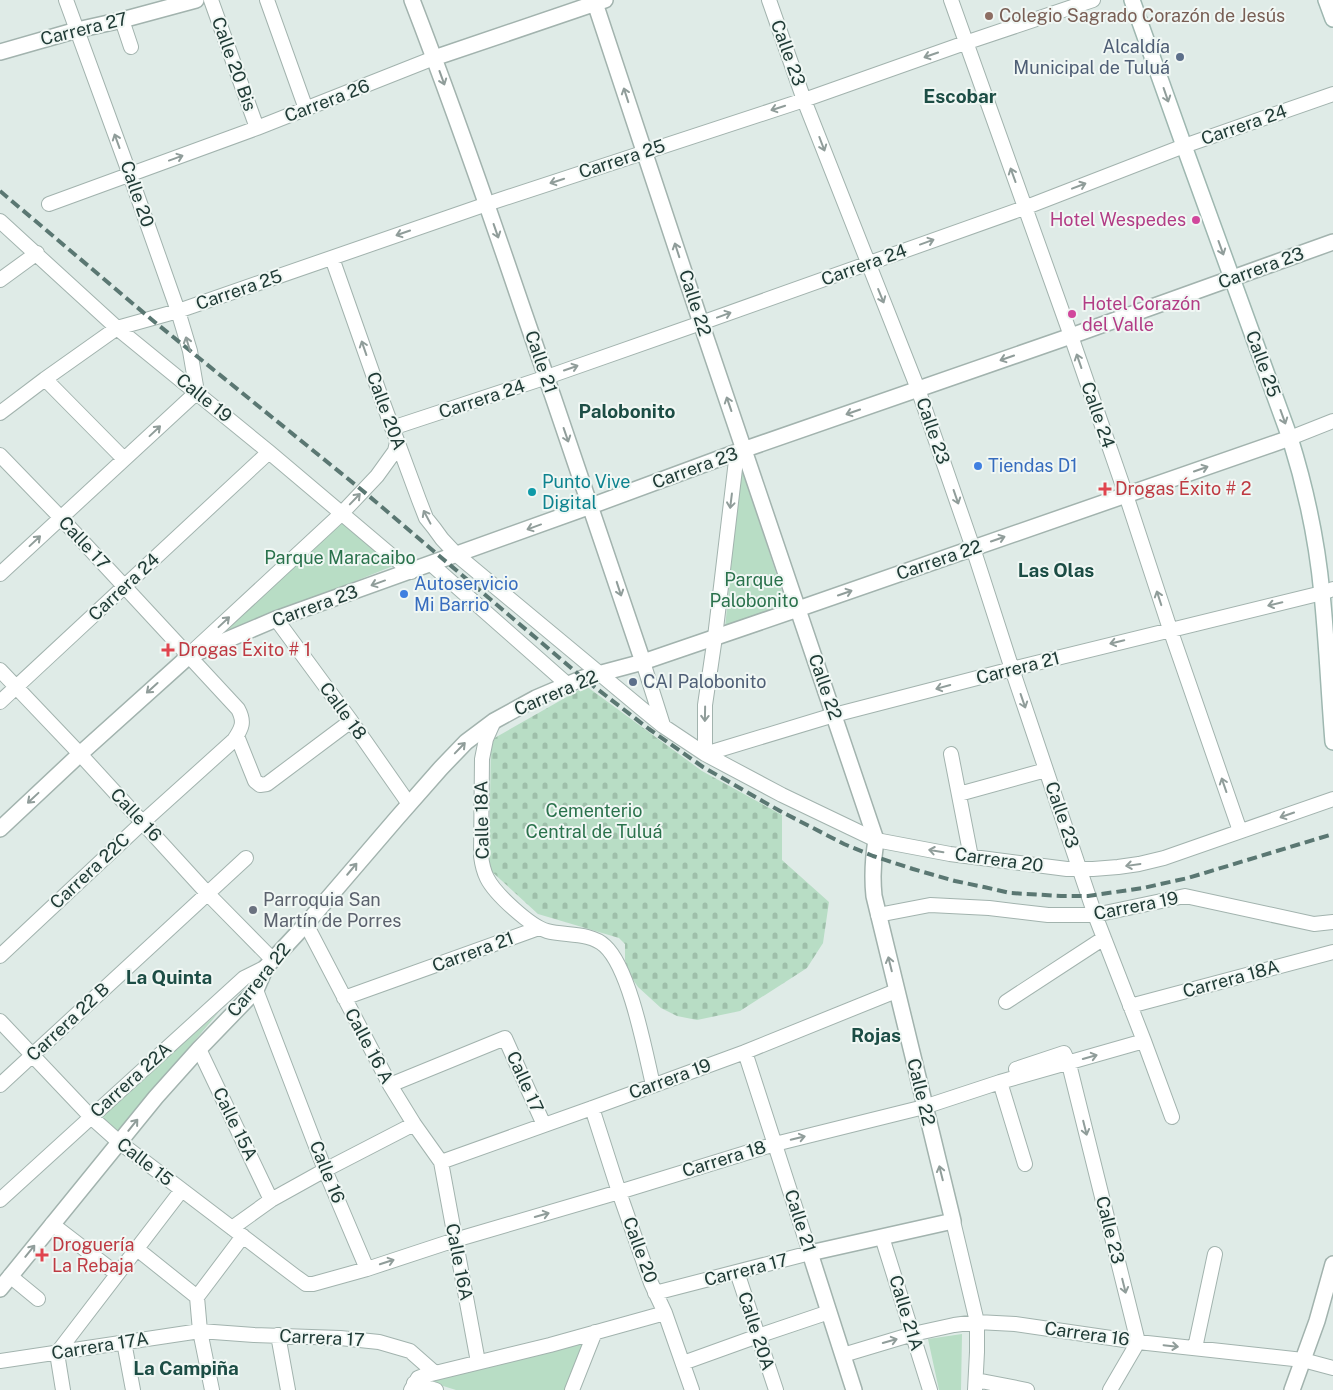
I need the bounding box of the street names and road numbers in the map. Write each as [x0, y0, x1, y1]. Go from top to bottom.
street label: Carrera 27 [38, 8, 130, 49]
street label: Calle 20 Bis [208, 14, 261, 114]
street label: Calle 23 [767, 17, 810, 89]
street label: Carrera 26 [281, 75, 372, 126]
street label: Carrera 24 [1198, 100, 1290, 149]
street label: Carrera 25 [576, 135, 668, 182]
street label: Calle 20 [116, 158, 159, 230]
street label: Carrera 24 [818, 239, 909, 290]
street label: Carrera 23 [1215, 242, 1306, 293]
street label: Carrera 25 [193, 265, 285, 314]
street label: Calle 22 [675, 267, 716, 339]
street label: Calle 21 [521, 328, 562, 396]
street label: Calle 25 [1242, 328, 1285, 400]
street label: Calle 19 [172, 369, 236, 426]
street label: Calle 20A [363, 369, 410, 453]
street label: Carrera 24 [436, 375, 528, 422]
street label: Calle 24 [1077, 379, 1120, 451]
street label: Calle 23 [912, 395, 955, 467]
street label: Carrera 23 [649, 442, 740, 493]
street label: Calle 17 [55, 512, 114, 574]
street label: Carrera 22 [893, 535, 984, 584]
street label: Carrera 24 [84, 548, 164, 625]
street label: Carrera 23 [269, 580, 360, 631]
street label: Carrera 21 [974, 647, 1062, 688]
street label: Calle 22 [804, 651, 847, 723]
street label: Carrera 22 [511, 666, 601, 720]
street label: Calle 18 [316, 678, 371, 744]
street label: Calle 23 [1041, 779, 1084, 851]
street label: Calle 18A [470, 780, 493, 859]
street label: Calle 16 [106, 784, 166, 846]
street label: Carrera 22C [45, 828, 134, 913]
street label: Carrera 20 [953, 843, 1045, 876]
street label: Carrera 19 [1092, 887, 1180, 924]
street label: Carrera 21 [429, 927, 517, 976]
street label: Carrera 22 [222, 939, 295, 1021]
street label: Carrera 18A [1180, 955, 1282, 1001]
street label: Carrera 22 B [22, 978, 113, 1065]
street label: Calle 16 A [341, 1004, 398, 1087]
street label: Carrera 22A [86, 1038, 176, 1121]
street label: Calle 17 [503, 1048, 548, 1116]
street label: Carrera 19 [626, 1054, 714, 1103]
street label: Calle 22 [903, 1056, 940, 1128]
street label: Calle 15A [209, 1084, 262, 1164]
street label: Calle 15 [113, 1133, 178, 1190]
street label: Carrera 18 [679, 1136, 768, 1181]
street label: Calle 16 [305, 1138, 349, 1206]
street label: Calle 21 [780, 1187, 820, 1255]
street label: Calle 23 [1092, 1194, 1129, 1266]
street label: Calle 20 [619, 1214, 662, 1286]
street label: Calle 16A [442, 1222, 477, 1302]
street label: Carrera 17 [702, 1249, 790, 1290]
street label: Calle 21A [885, 1273, 928, 1353]
street label: Calle 20A [734, 1289, 779, 1373]
street label: Carrera 16 [1043, 1317, 1131, 1350]
street label: Carrera 17 [279, 1325, 365, 1350]
street label: Carrera 17A [50, 1327, 150, 1364]

